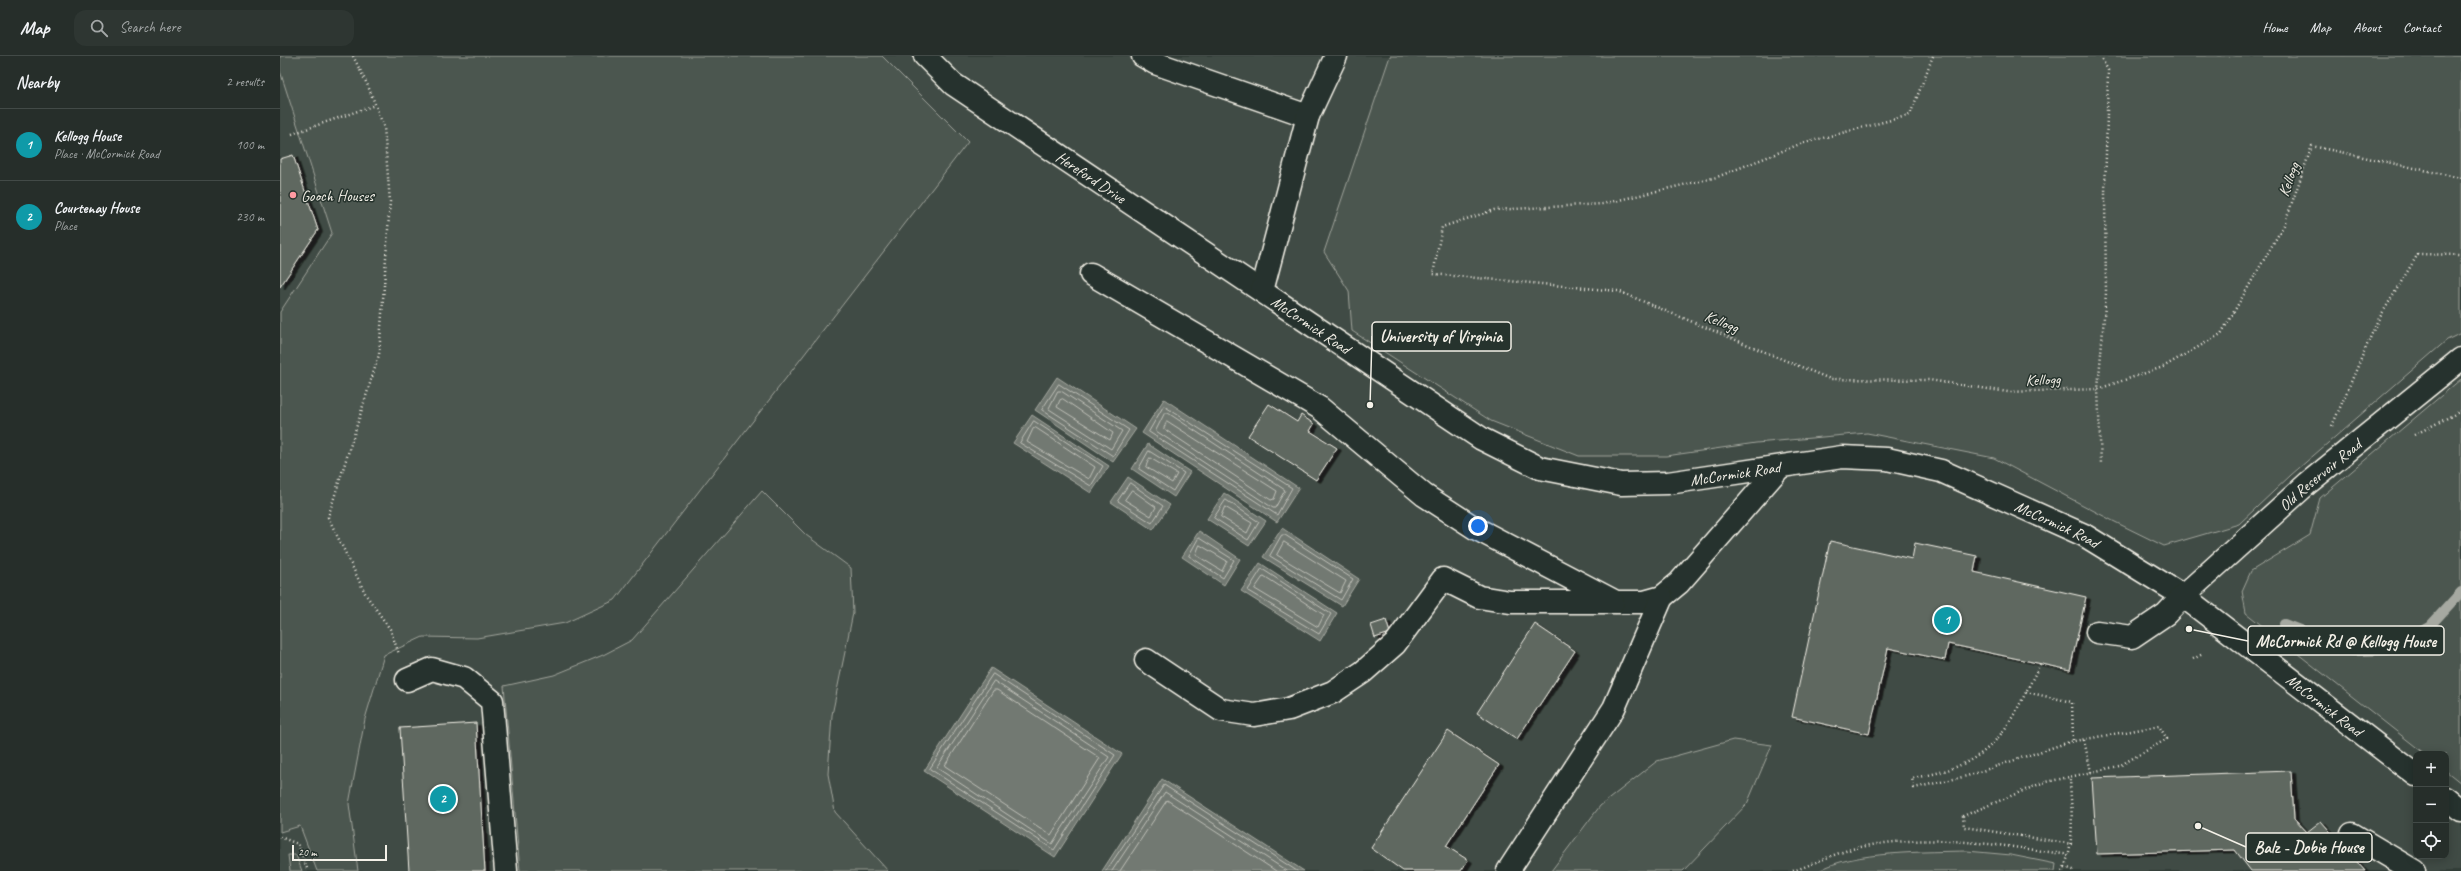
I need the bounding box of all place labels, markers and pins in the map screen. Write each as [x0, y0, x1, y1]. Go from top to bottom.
place label: Gooch Houses [301, 186, 375, 206]
marker: Gooch Houses [288, 190, 298, 200]
callout: University of Virginia [1372, 322, 1511, 351]
pin: 1 [1934, 605, 1960, 635]
callout: McCormick Rd @ Kellogg House [2248, 626, 2444, 655]
pin: 2 [430, 784, 456, 814]
callout: Balz - Dobie House [2246, 833, 2372, 862]

